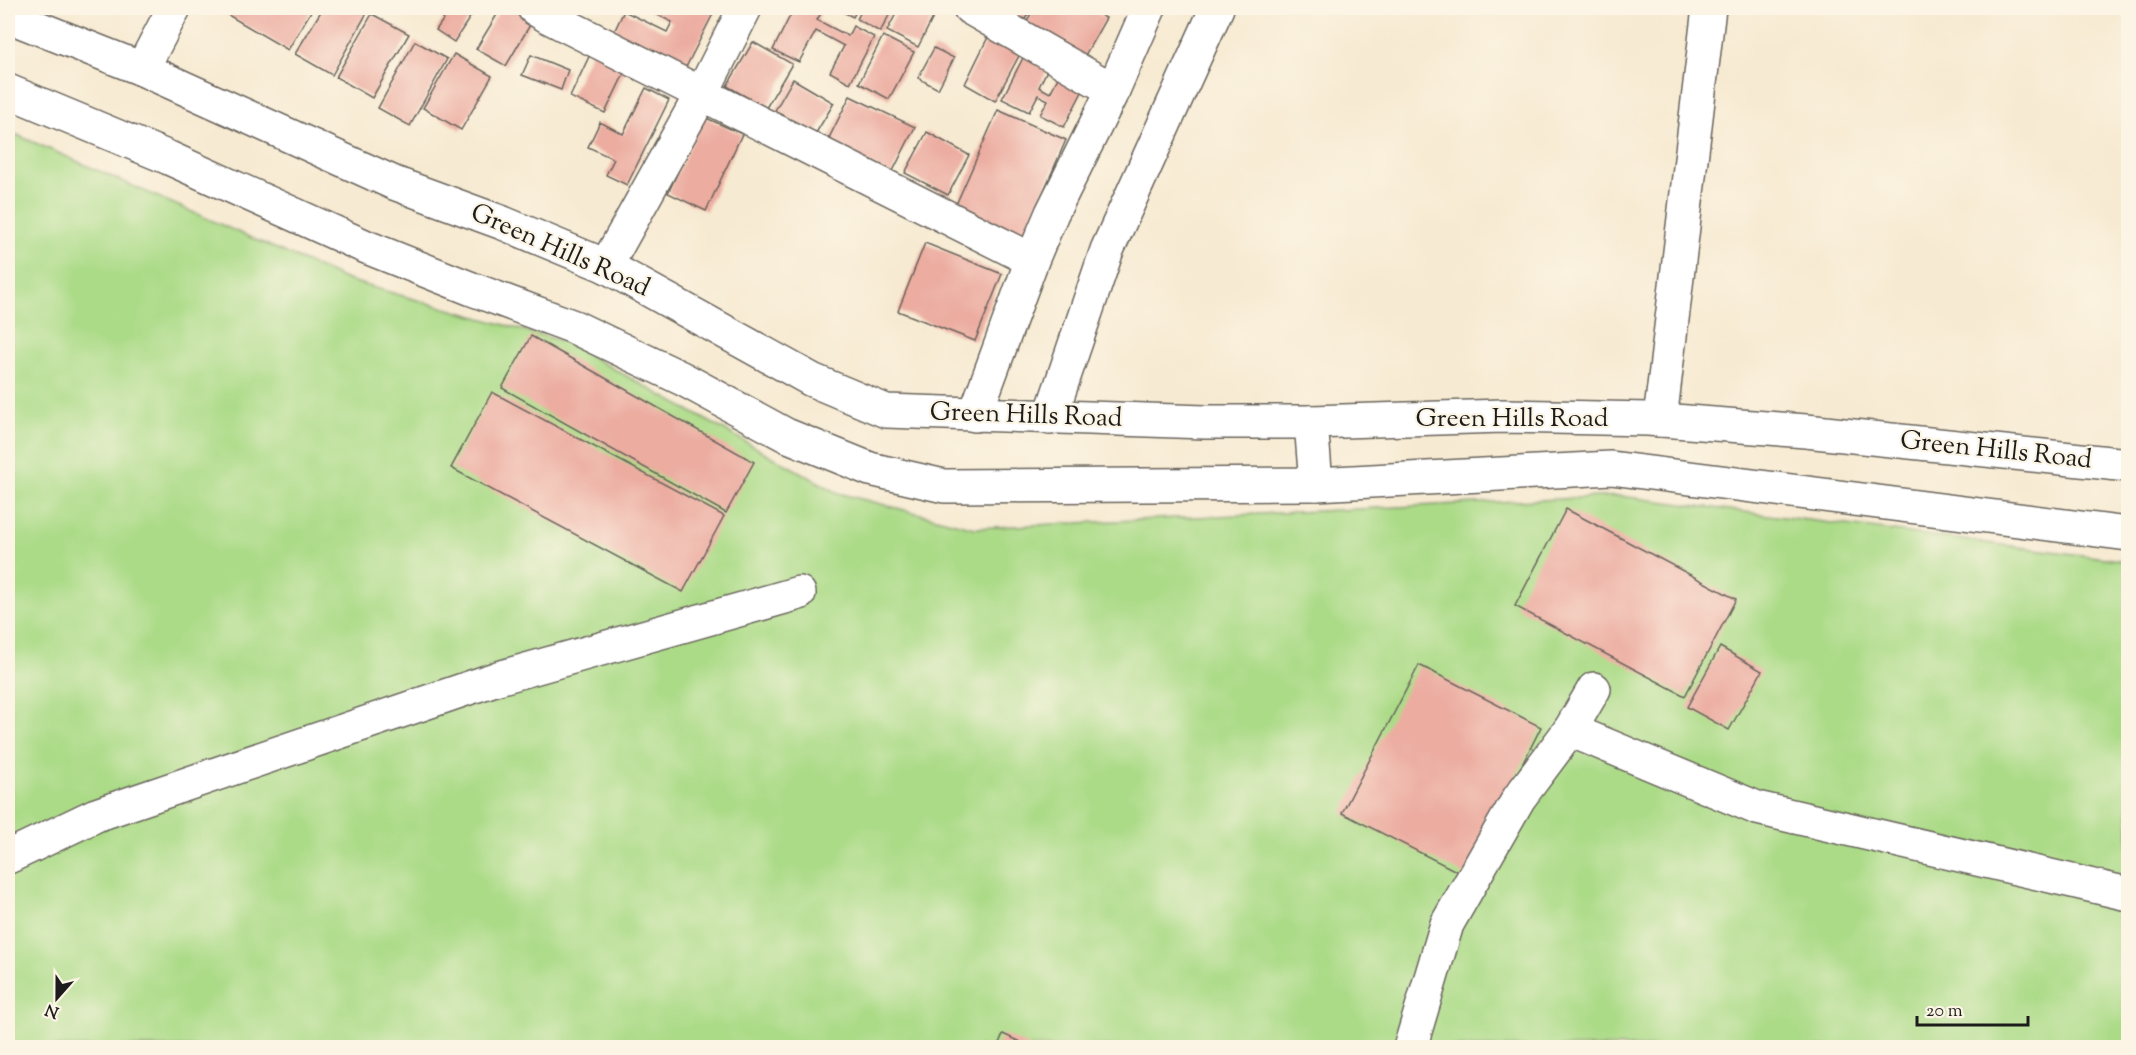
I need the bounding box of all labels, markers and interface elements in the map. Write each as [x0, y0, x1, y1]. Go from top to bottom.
street label: Green Hills Road [464, 195, 656, 307]
street label: Green Hills Road [929, 394, 1123, 438]
street label: Green Hills Road [1416, 401, 1609, 438]
street label: Green Hills Road [1898, 423, 2094, 480]
north arrow [27, 968, 87, 1028]
scale bar [1917, 989, 2028, 1027]
text: N [42, 997, 63, 1023]
text: 20 m [1926, 999, 1963, 1025]

